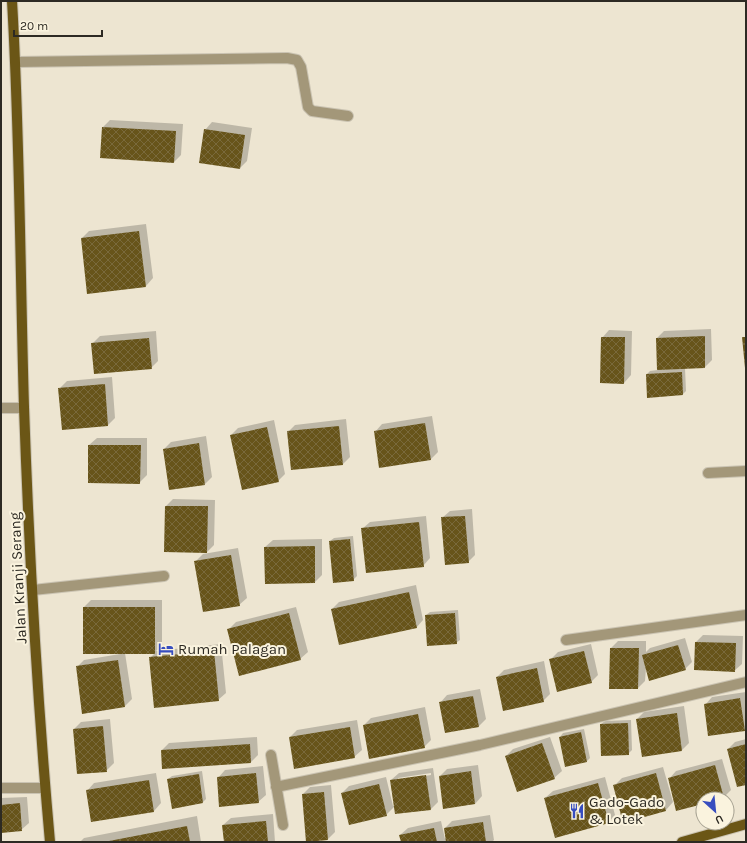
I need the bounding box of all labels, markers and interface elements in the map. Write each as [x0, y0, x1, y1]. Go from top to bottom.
scale bar [14, 12, 102, 38]
text: 20 m [20, 19, 48, 33]
street label: Jalan Kranji Serang [6, 511, 30, 644]
hotel icon: Rumah Palagan [157, 640, 175, 658]
place label: Rumah Palagan [178, 640, 286, 658]
north arrow [695, 791, 735, 831]
place label: Gado-Gado & Lotek [589, 793, 664, 828]
restaurant icon: Gado-Gado & Lotek [568, 802, 586, 820]
text: U [713, 812, 726, 827]

